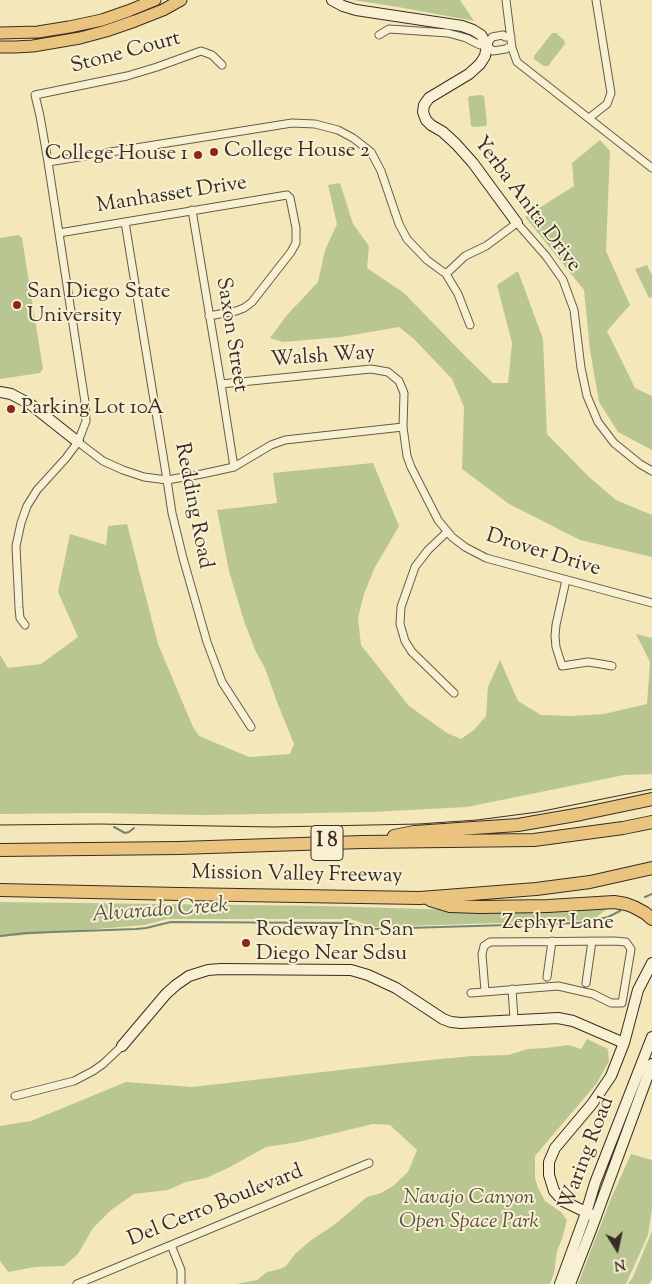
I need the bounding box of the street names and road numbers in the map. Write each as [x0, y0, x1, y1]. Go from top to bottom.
street label: Stone Court [68, 27, 184, 81]
street label: Yerba Anita Drive [467, 132, 585, 278]
street label: Manhasset Drive [95, 172, 249, 220]
street label: Saxon Street [208, 276, 252, 394]
street label: Walsh Way [270, 342, 376, 374]
street label: Redding Road [167, 441, 217, 571]
street label: Drover Drive [483, 525, 603, 583]
road number: I 8 [311, 826, 343, 860]
street label: Mission Valley Freeway [191, 862, 403, 890]
street label: Zephyr Lane [502, 911, 614, 937]
street label: Waring Road [555, 1094, 621, 1214]
street label: Del Cerro Boulevard [125, 1160, 307, 1254]

